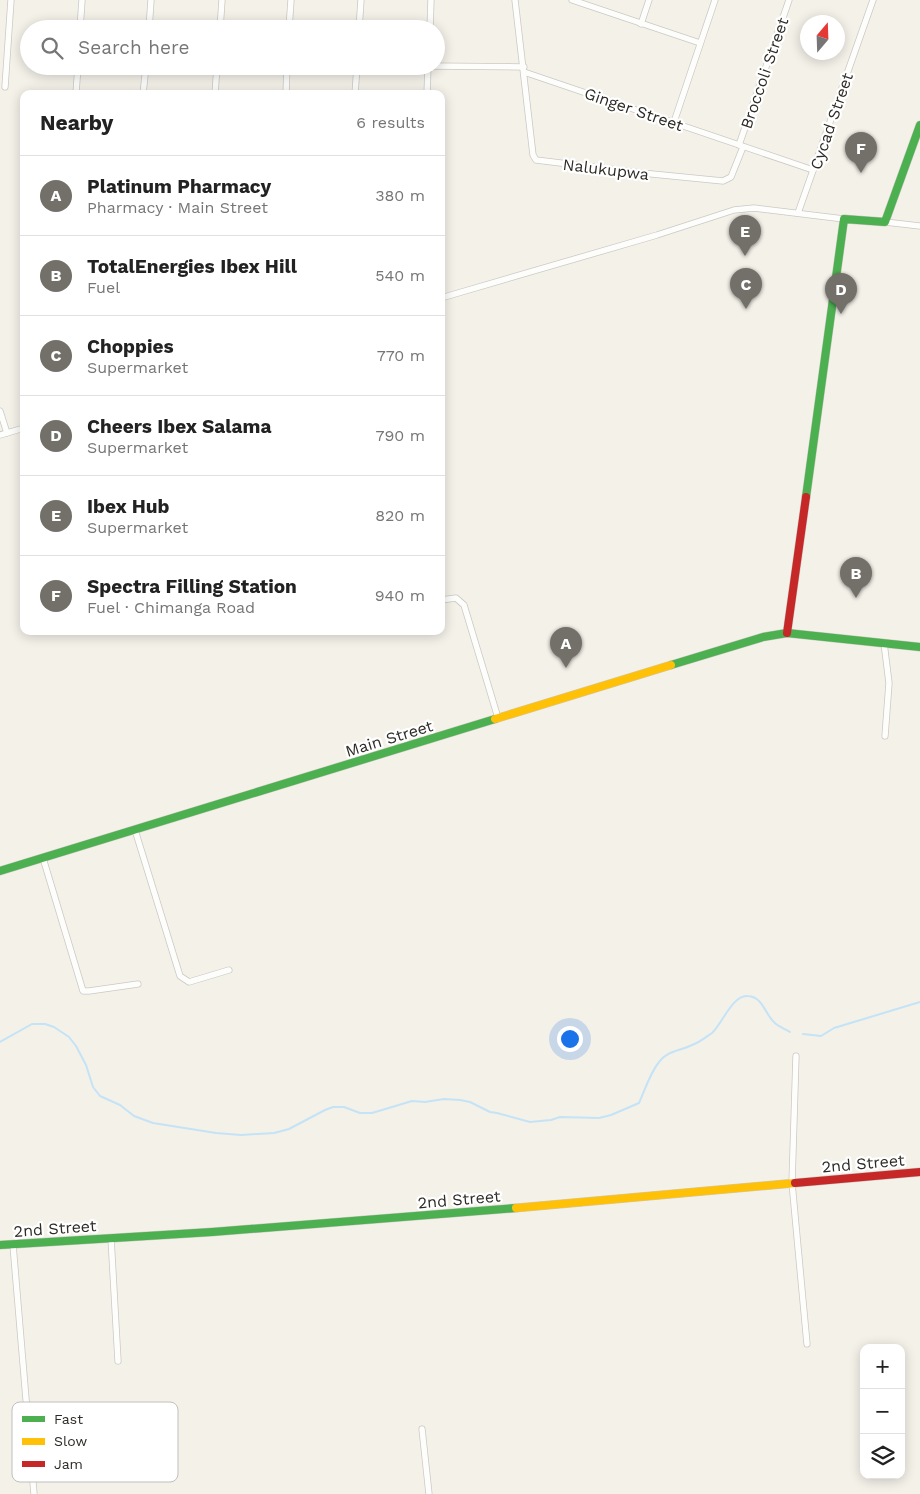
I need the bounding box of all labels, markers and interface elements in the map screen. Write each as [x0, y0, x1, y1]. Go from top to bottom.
street label: Broccoli Street [737, 15, 793, 131]
north arrow [800, 15, 845, 60]
search box [20, 20, 445, 75]
icon: search [38, 34, 66, 62]
text: Search here [78, 36, 189, 59]
street label: Cycad Street [806, 70, 857, 172]
street label: Ginger Street [582, 84, 686, 135]
text: Nearby [40, 110, 113, 135]
text: 6 results [356, 113, 425, 132]
pin: F [845, 132, 877, 173]
street label: Nalukupwa [562, 155, 650, 184]
text: Platinum Pharmacy [87, 175, 271, 198]
text: A [51, 186, 61, 205]
text: 380 m [375, 186, 425, 205]
text: Pharmacy · Main Street [87, 198, 268, 217]
pin: E [729, 215, 761, 256]
text: TotalEnergies Ibex Hill [87, 255, 297, 278]
text: B [51, 266, 61, 285]
text: 540 m [375, 266, 425, 285]
pin: C [730, 268, 762, 309]
pin: D [825, 273, 857, 314]
text: Fuel [87, 278, 120, 297]
text: Choppies [87, 335, 174, 358]
text: C [51, 346, 61, 365]
text: 770 m [377, 346, 425, 365]
text: Supermarket [87, 358, 188, 377]
text: Cheers Ibex Salama [87, 415, 271, 438]
text: D [50, 426, 62, 445]
text: 790 m [375, 426, 425, 445]
text: Supermarket [87, 438, 188, 457]
text: Ibex Hub [87, 495, 169, 518]
text: E [51, 506, 61, 525]
text: 820 m [375, 506, 425, 525]
text: Supermarket [87, 518, 188, 537]
pin: B [840, 557, 872, 598]
text: Spectra Filling Station [87, 575, 297, 598]
text: F [51, 586, 61, 605]
text: 940 m [375, 586, 425, 605]
text: Fuel · Chimanga Road [87, 598, 255, 617]
pin: A [550, 627, 582, 668]
street label: Main Street [343, 716, 435, 761]
your location [557, 1026, 583, 1052]
street label: 2nd Street [821, 1150, 905, 1177]
street label: 2nd Street [417, 1186, 501, 1213]
street label: 2nd Street [13, 1216, 97, 1241]
map controls [860, 1344, 905, 1479]
button: + [860, 1344, 905, 1389]
button: − [860, 1389, 905, 1434]
legend [12, 1402, 178, 1482]
text: Fast [54, 1411, 83, 1427]
text: Slow [54, 1433, 87, 1449]
button: layers [860, 1434, 905, 1479]
text: Jam [54, 1456, 83, 1472]

